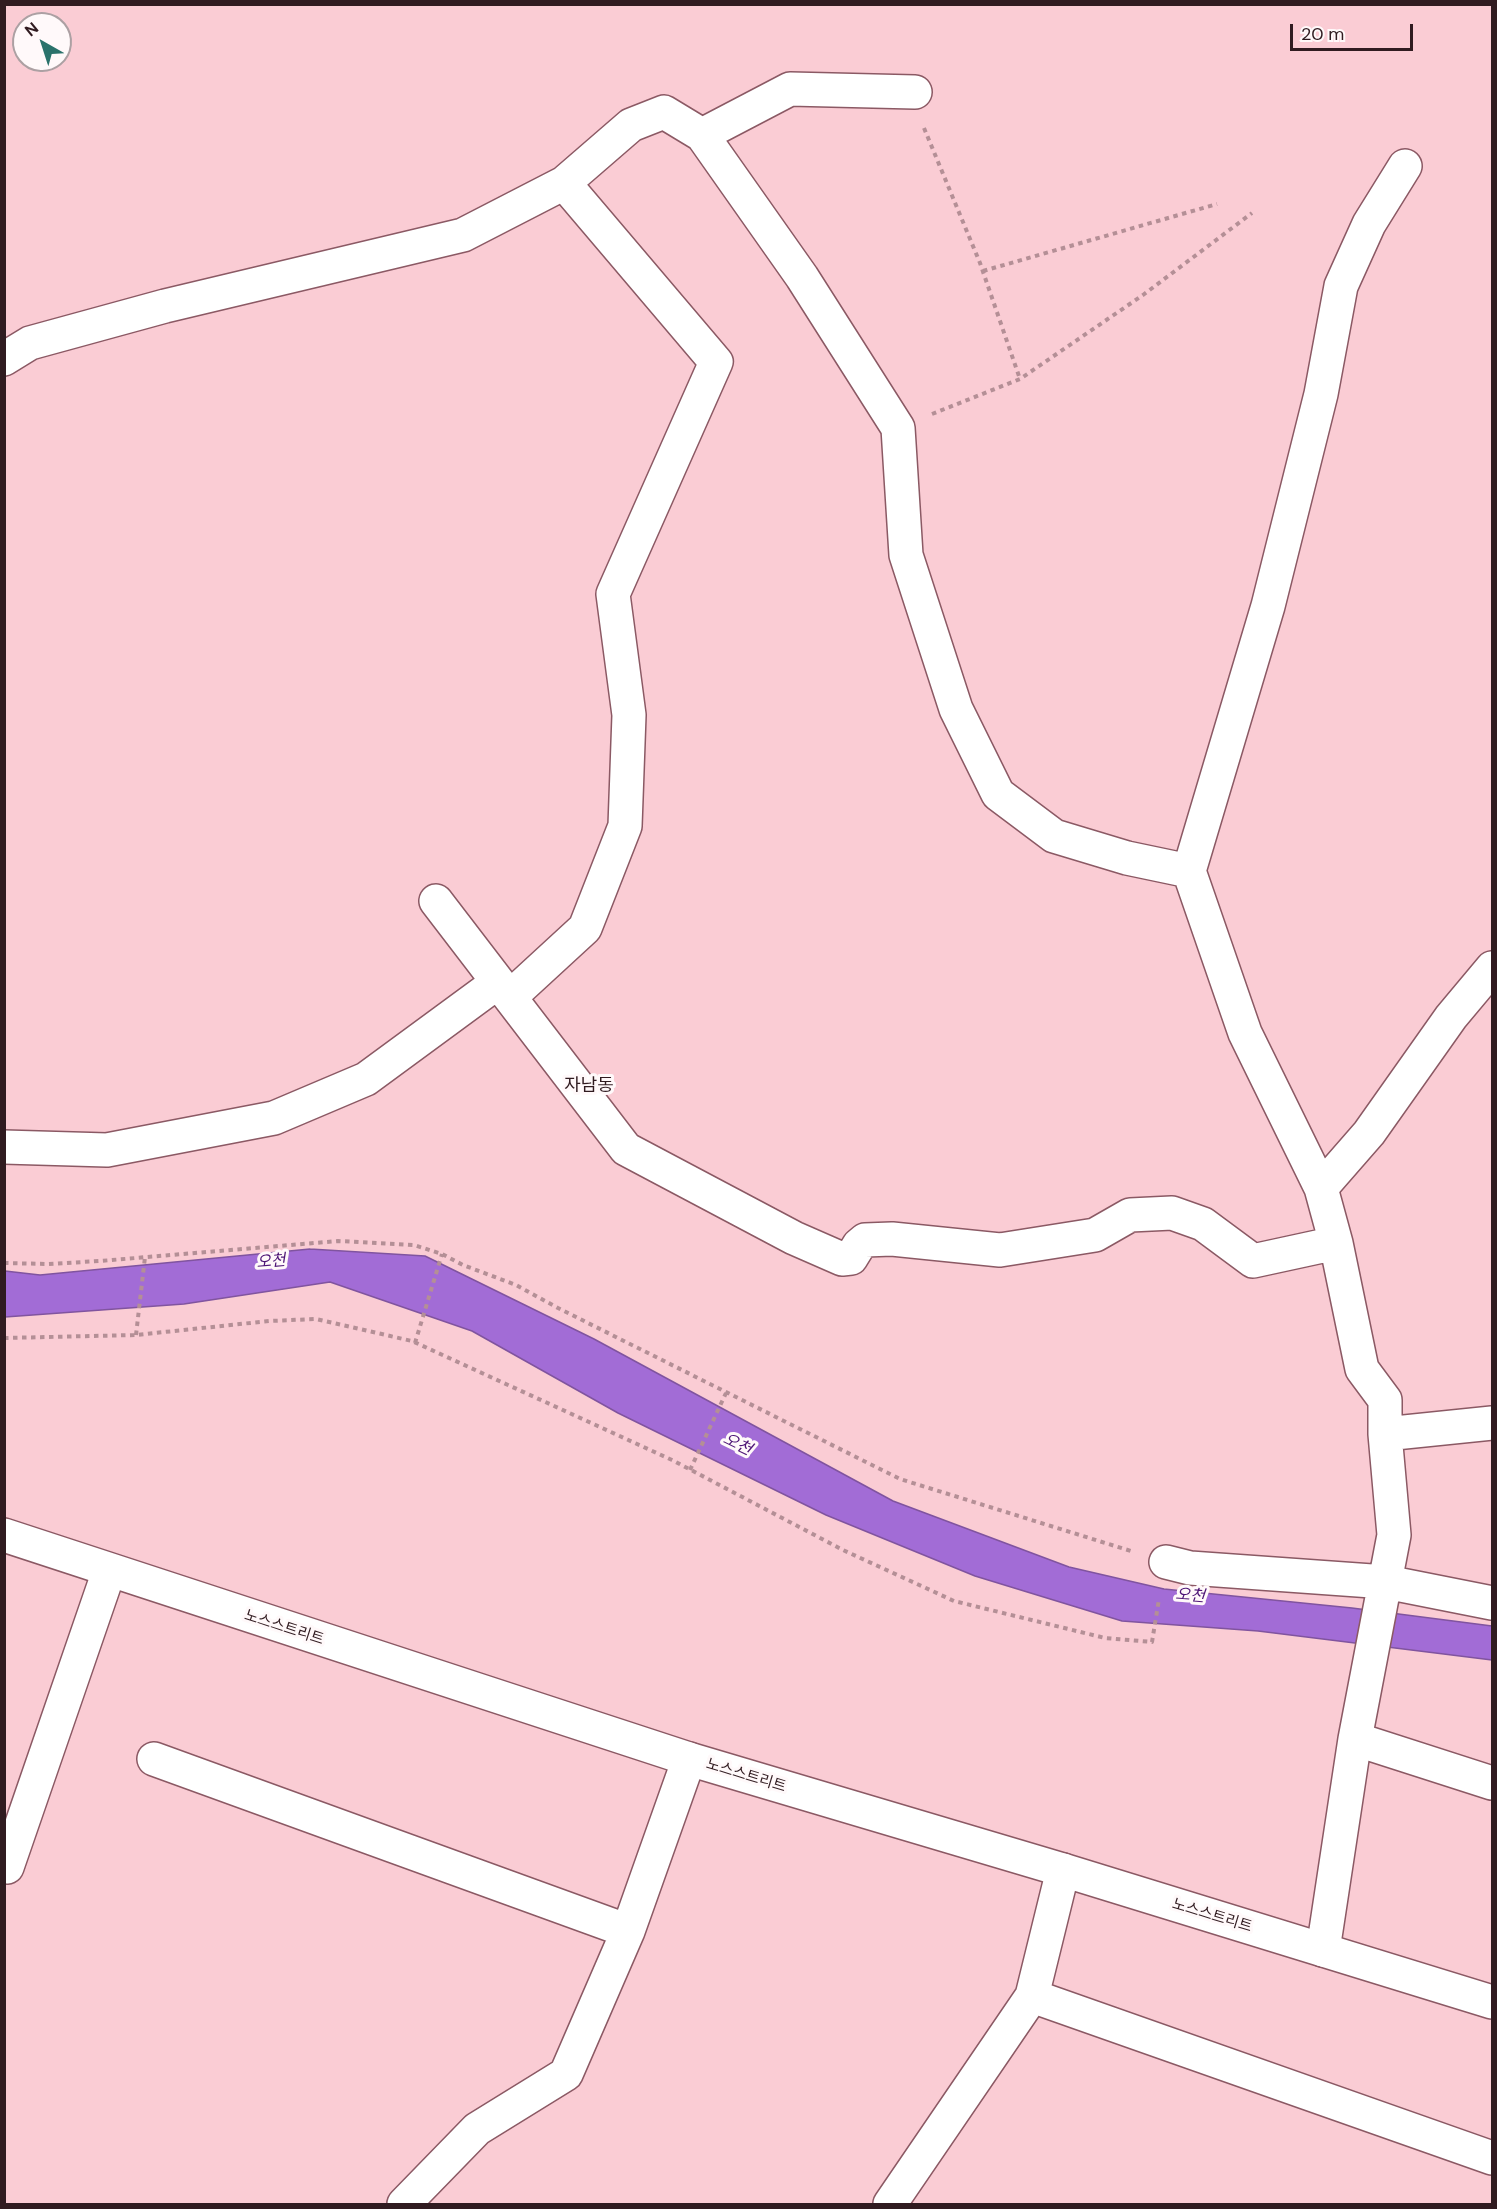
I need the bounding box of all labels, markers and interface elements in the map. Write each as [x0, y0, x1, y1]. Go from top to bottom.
north arrow [12, 12, 72, 72]
scale bar [1293, 12, 1416, 50]
text: N [20, 17, 43, 41]
text: 20 m [1301, 22, 1344, 46]
district label: 자남동 [564, 1075, 614, 1097]
water label: 오천 [255, 1251, 287, 1273]
water label: 오천 [720, 1430, 754, 1460]
water label: 오천 [1174, 1585, 1206, 1607]
street label: 노스스트리트 [242, 1607, 326, 1649]
street label: 노스스트리트 [704, 1755, 788, 1797]
street label: 노스스트리트 [1170, 1895, 1254, 1937]

